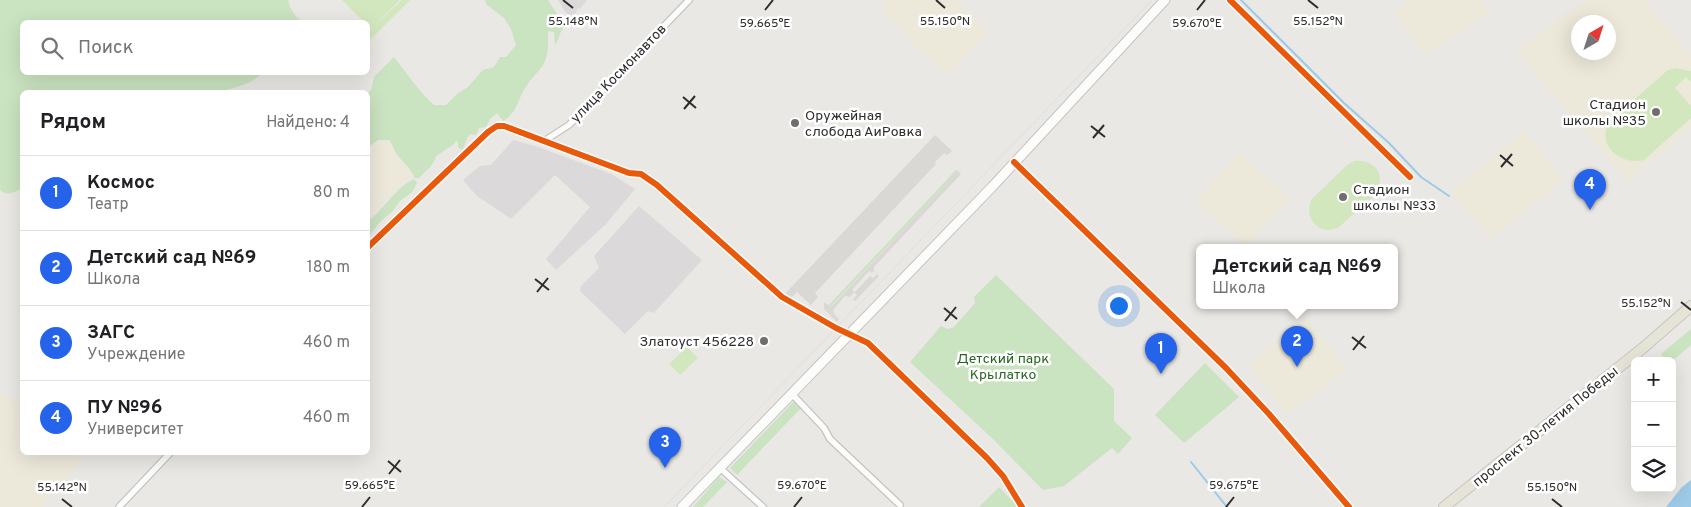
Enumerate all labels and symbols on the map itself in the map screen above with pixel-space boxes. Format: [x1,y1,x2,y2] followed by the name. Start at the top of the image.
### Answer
[548,14,598,30] text: 55.148°N
[920,14,970,30] text: 55.150°N
[1293,14,1343,30] text: 55.152°N
[1571,15,1616,60] north arrow
[739,16,791,32] text: 59.665°E
[1172,16,1222,32] text: 59.670°E
[568,21,671,127] street label: улица Космонавтов
[1563,97,1646,130] place label: Стадион школы №35
[1650,106,1662,118] marker: Стадион школы №35
[805,108,922,141] place label: Оружейная слобода АиРовка
[789,117,801,129] marker: Оружейная слобода АиРовка
[1574,169,1606,210] pin: 4
[1353,182,1436,215] place label: Стадион школы №33
[1337,191,1349,203] marker: Стадион школы №33
[1106,293,1132,319] your location
[1621,296,1671,312] text: 55.152°N
[1281,326,1313,367] pin: 2
[1145,333,1177,374] pin: 1
[639,334,754,351] place label: Златоуст 456228
[758,335,770,347] marker: Златоуст 456228
[957,351,1049,384] park label: Детский парк Крылатко
[1470,363,1622,491] street label: проспект 30-летия Победы
[649,427,681,468] pin: 3
[344,478,396,494] text: 59.665°E
[777,478,827,494] text: 59.670°E
[1209,478,1259,494] text: 59.675°E
[37,480,87,496] text: 55.142°N
[1527,480,1577,496] text: 55.150°N

